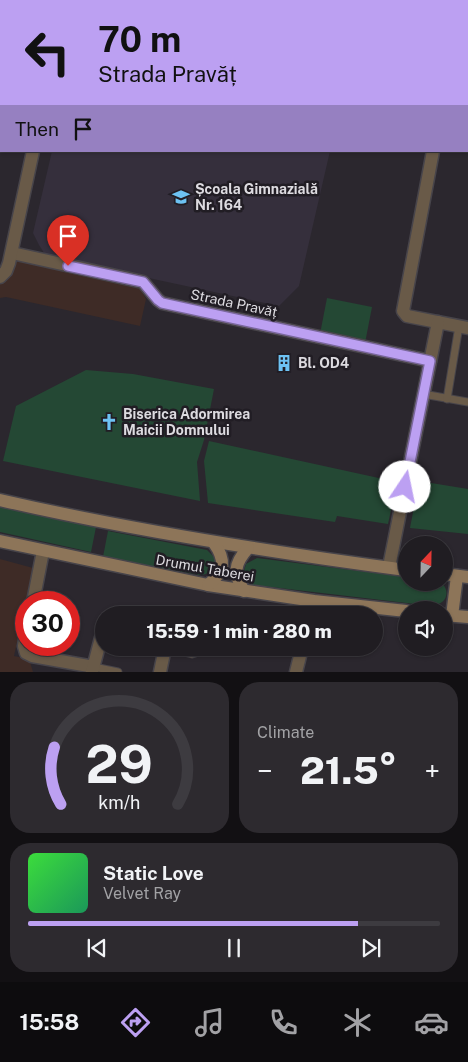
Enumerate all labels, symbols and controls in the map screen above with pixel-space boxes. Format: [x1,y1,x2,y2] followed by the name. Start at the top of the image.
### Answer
[98,19,181,60] text: 70 m
[15,20,80,85] icon: left
[98,61,237,87] text: Strada Pravăț
[69,115,97,143] icon: arrive
[15,118,59,140] text: Then
[195,181,318,213] place label: Școala Gimnazială Nr. 164
[171,187,191,207] school or university icon: Școala Gimnazială Nr. 164
[47,215,89,266] pin
[54,222,82,250] icon: arrive
[189,286,279,320] street label: Strada Pravăț
[274,353,294,373] building icon: Bl. OD4
[298,355,349,371] place label: Bl. OD4
[123,406,250,438] place label: Biserica Adormirea Maicii Domnului
[99,412,119,432] church icon: Biserica Adormirea Maicii Domnului
[378,460,430,512] position arrow
[398,536,452,591] north arrow
[398,536,453,656] map controls
[155,551,255,585] street label: Drumul Taberei
[15,591,80,656] speed limit sign: 30
[398,601,453,656] button: sound
[146,620,332,642] text: 15:59 · 1 min · 280 m
[257,723,314,742] text: Climate
[86,734,153,795] text: 29
[300,748,397,793] text: 21.5°
[257,754,273,787] text: −
[424,754,440,787] text: +
[98,792,141,813] text: km/h
[103,862,204,884] text: Static Love
[103,884,181,903] text: Velvet Ray
[83,934,111,962] icon: previous
[220,934,248,962] icon: pause
[357,934,385,962] icon: next
[118,1005,153,1040] icon: directions
[192,1005,227,1040] icon: music
[266,1005,301,1040] icon: phone
[340,1005,375,1040] icon: climate
[414,1005,449,1040] icon: car
[19,1009,79,1035] text: 15:58

